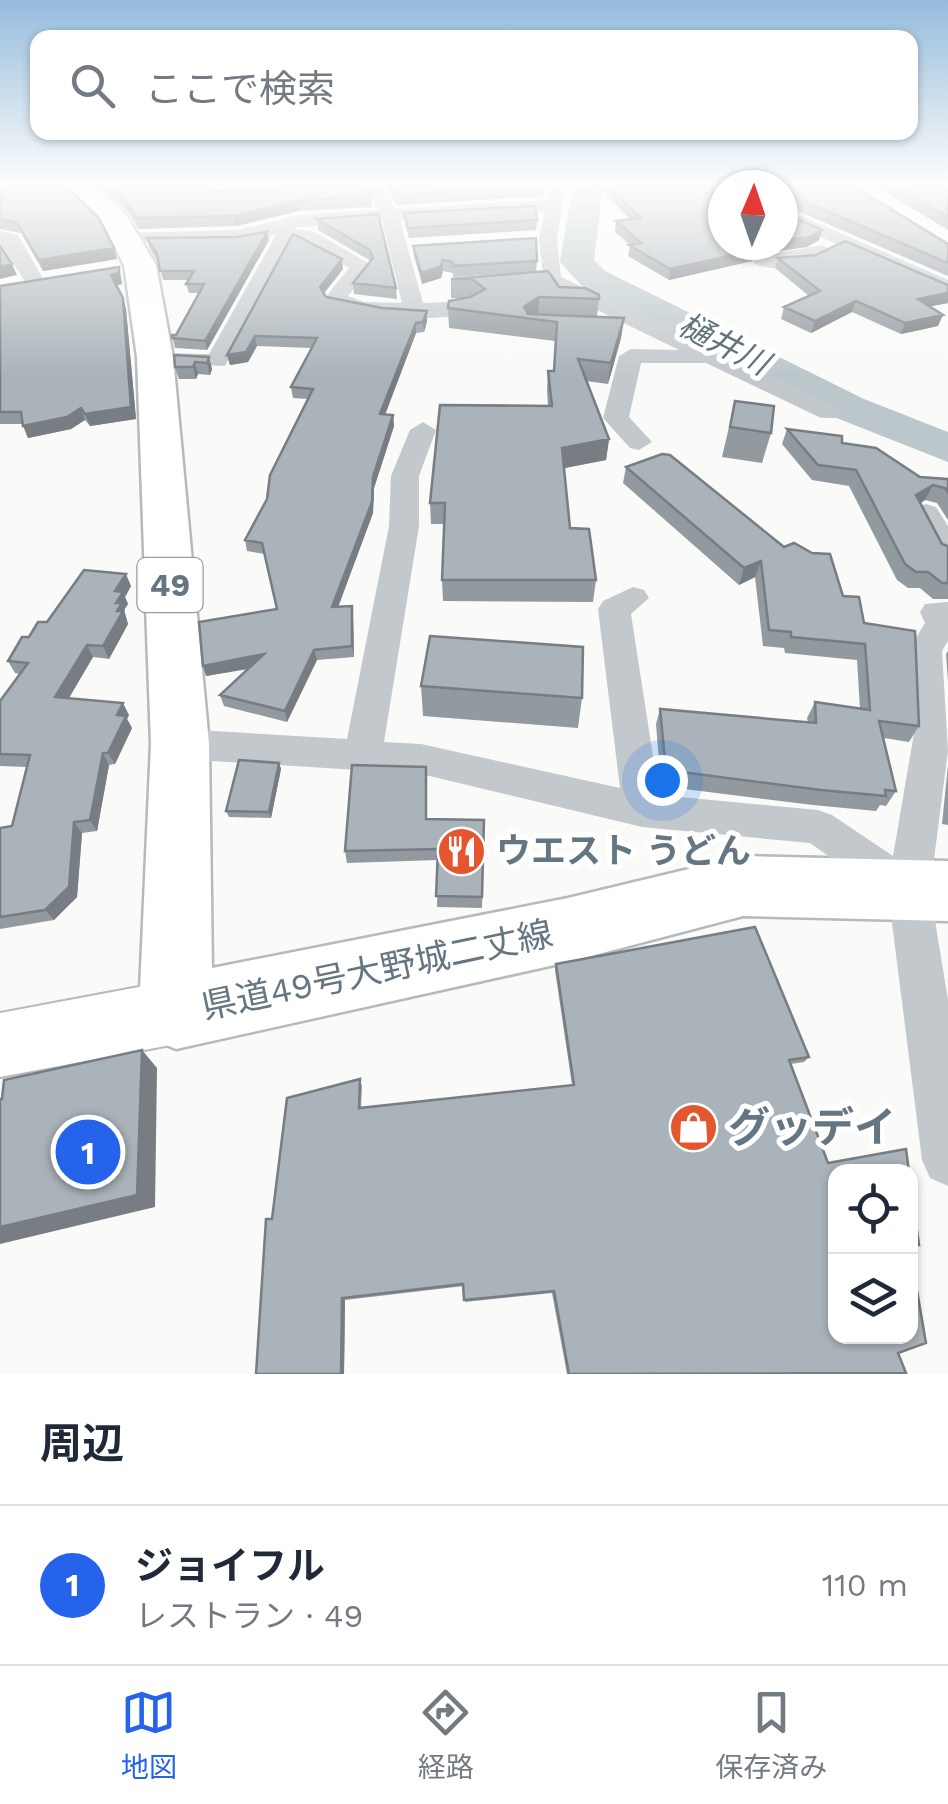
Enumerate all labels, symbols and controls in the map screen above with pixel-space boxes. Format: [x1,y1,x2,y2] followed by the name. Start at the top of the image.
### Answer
[30,30,918,140] search box
[65,58,120,113] icon: search
[145,67,335,111] text: ここで検索
[708,170,798,260] north arrow
[673,305,778,384] water label: 樋井川
[138,558,202,612] road number: 49
[637,755,688,806] your location
[435,825,487,877] restaurant icon: ウエスト うどん
[496,830,751,872] place label: ウエスト うどん
[198,912,556,1028] street label: 県道49号大野城二丈線
[667,1101,719,1153] shop icon: グッデイ
[728,1103,896,1152] place label: グッデイ
[56,1114,120,1190] pin: 1
[828,1164,918,1344] map controls
[828,1164,918,1254] button: locate
[828,1254,918,1344] button: layers
[40,1419,124,1468] text: 周辺
[135,1544,325,1588] text: ジョイフル
[66,1566,79,1604] text: 1
[822,1566,908,1604] text: 110 m
[135,1597,363,1635] text: レストラン · 49
[121,1685,177,1785] tab: 地図
[418,1685,474,1785] tab: 経路
[715,1685,827,1785] tab: 保存済み

